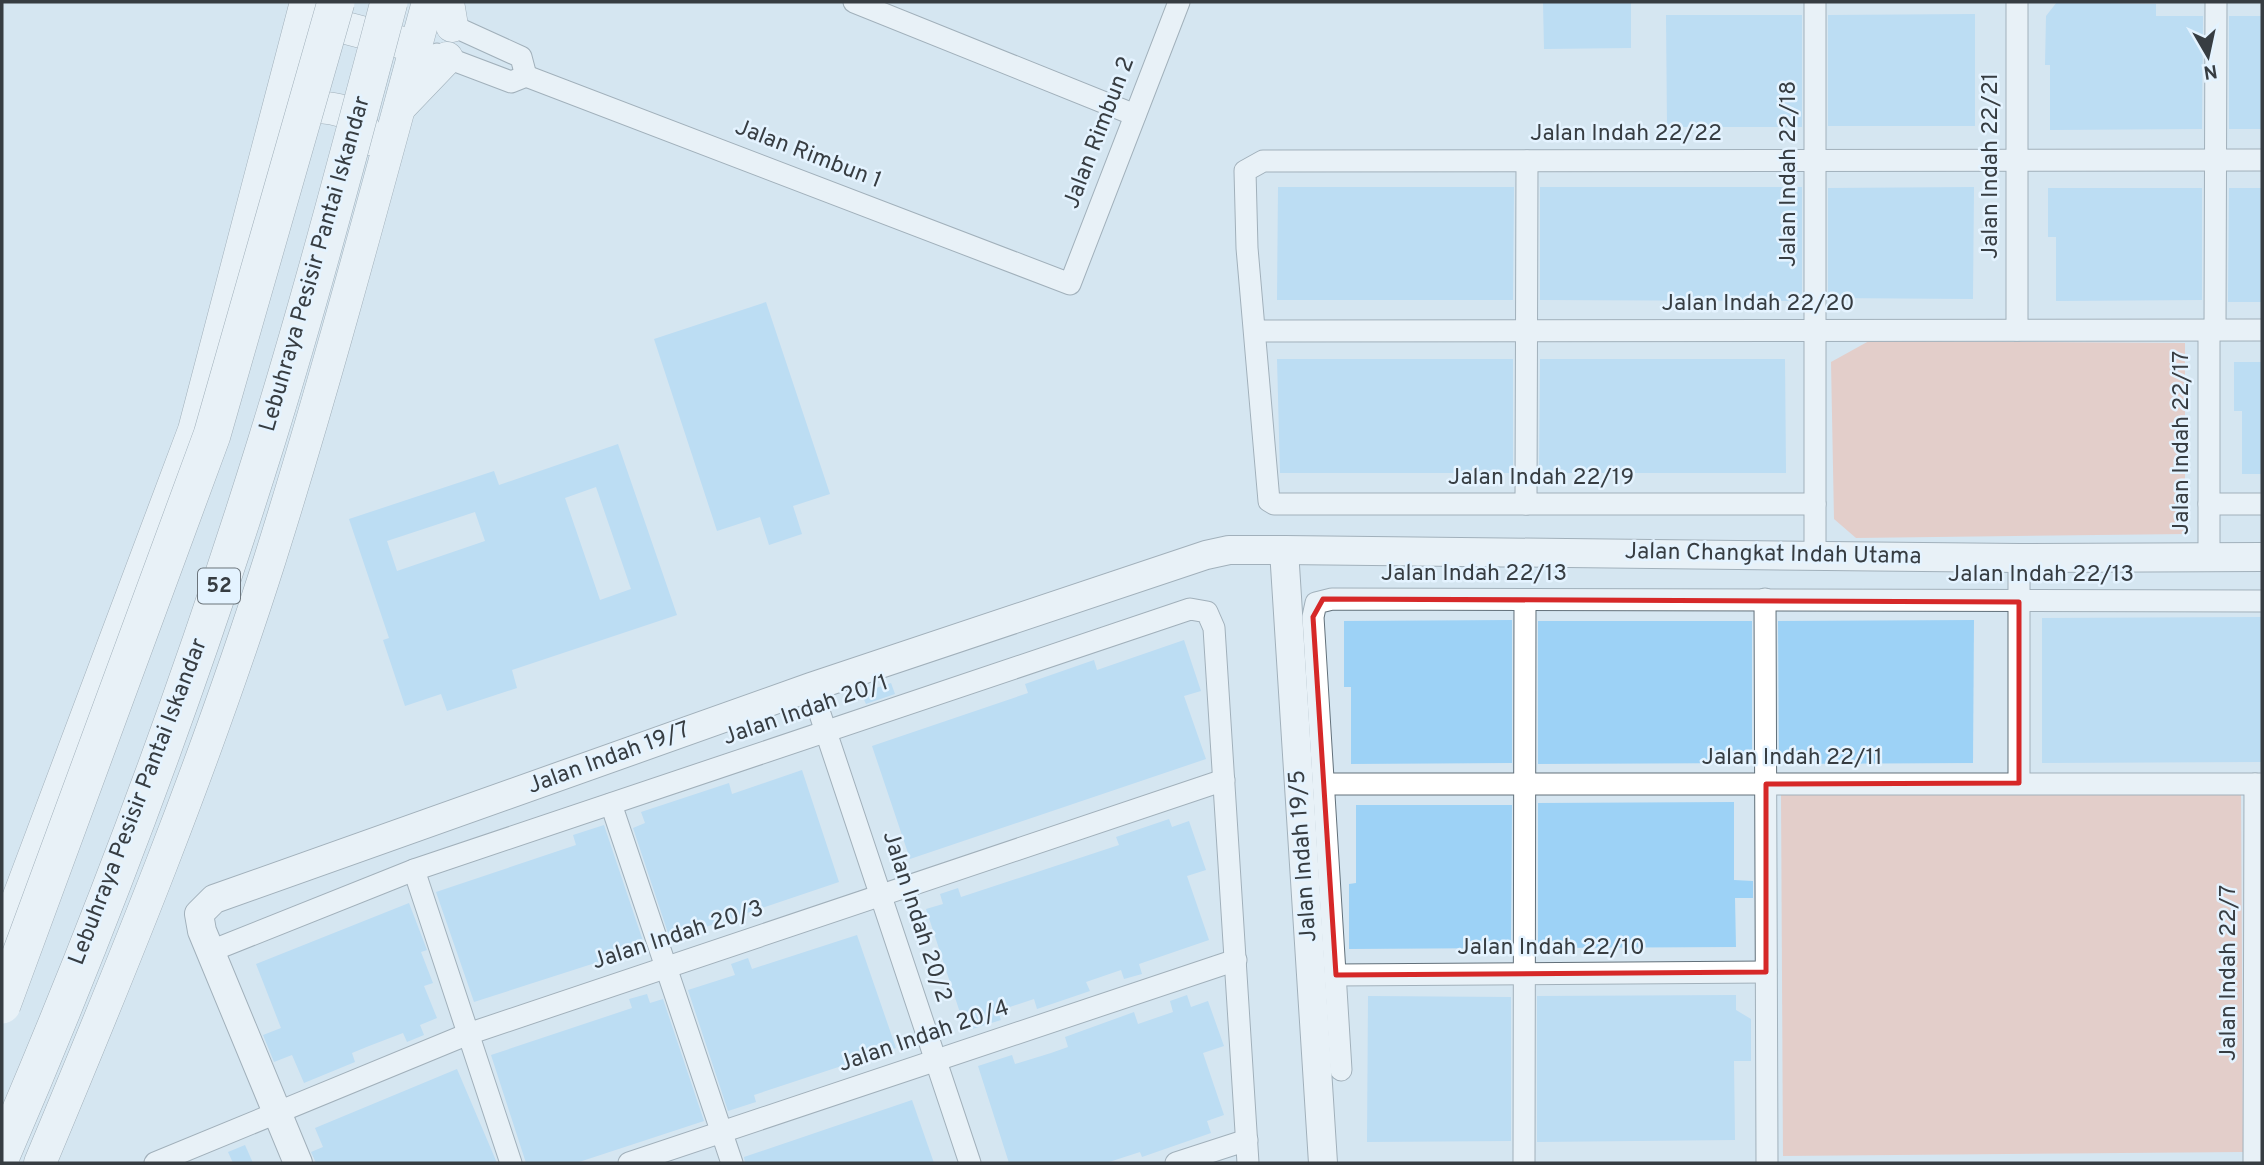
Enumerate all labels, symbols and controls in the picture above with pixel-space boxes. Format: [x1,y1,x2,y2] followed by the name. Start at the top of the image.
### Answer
[2173,21,2243,91] north arrow
[1058,53,1142,213] street label: Jalan Rimbun 2
[2202,58,2219,84] text: N
[1977,73,2006,259] street label: Jalan Indah 22/21
[1775,81,1804,267] street label: Jalan Indah 22/18
[254,93,378,435] street label: Lebuhraya Pesisir Pantai Iskandar
[730,114,886,196] street label: Jalan Rimbun 1
[1530,120,1722,149] street label: Jalan Indah 22/22
[1662,290,1854,319] street label: Jalan Indah 22/20
[2168,351,2197,535] street label: Jalan Indah 22/17
[1448,464,1634,493] street label: Jalan Indah 22/19
[1624,538,1922,572] street label: Jalan Changkat Indah Utama
[1381,560,1567,589] street label: Jalan Indah 22/13
[1948,561,2134,590] street label: Jalan Indah 22/13
[198,568,240,604] road number: 52
[63,634,215,969] street label: Lebuhraya Pesisir Pantai Iskandar
[719,669,893,753] street label: Jalan Indah 20/1
[524,716,694,802] street label: Jalan Indah 19/7
[1701,744,1883,773] street label: Jalan Indah 22/11
[1284,769,1324,943] street label: Jalan Indah 19/5
[875,828,957,1006] street label: Jalan Indah 20/2
[2215,885,2244,1061] street label: Jalan Indah 22/7
[589,895,767,977] street label: Jalan Indah 20/3
[1457,934,1645,963] street label: Jalan Indah 22/10
[835,994,1013,1080] street label: Jalan Indah 20/4

